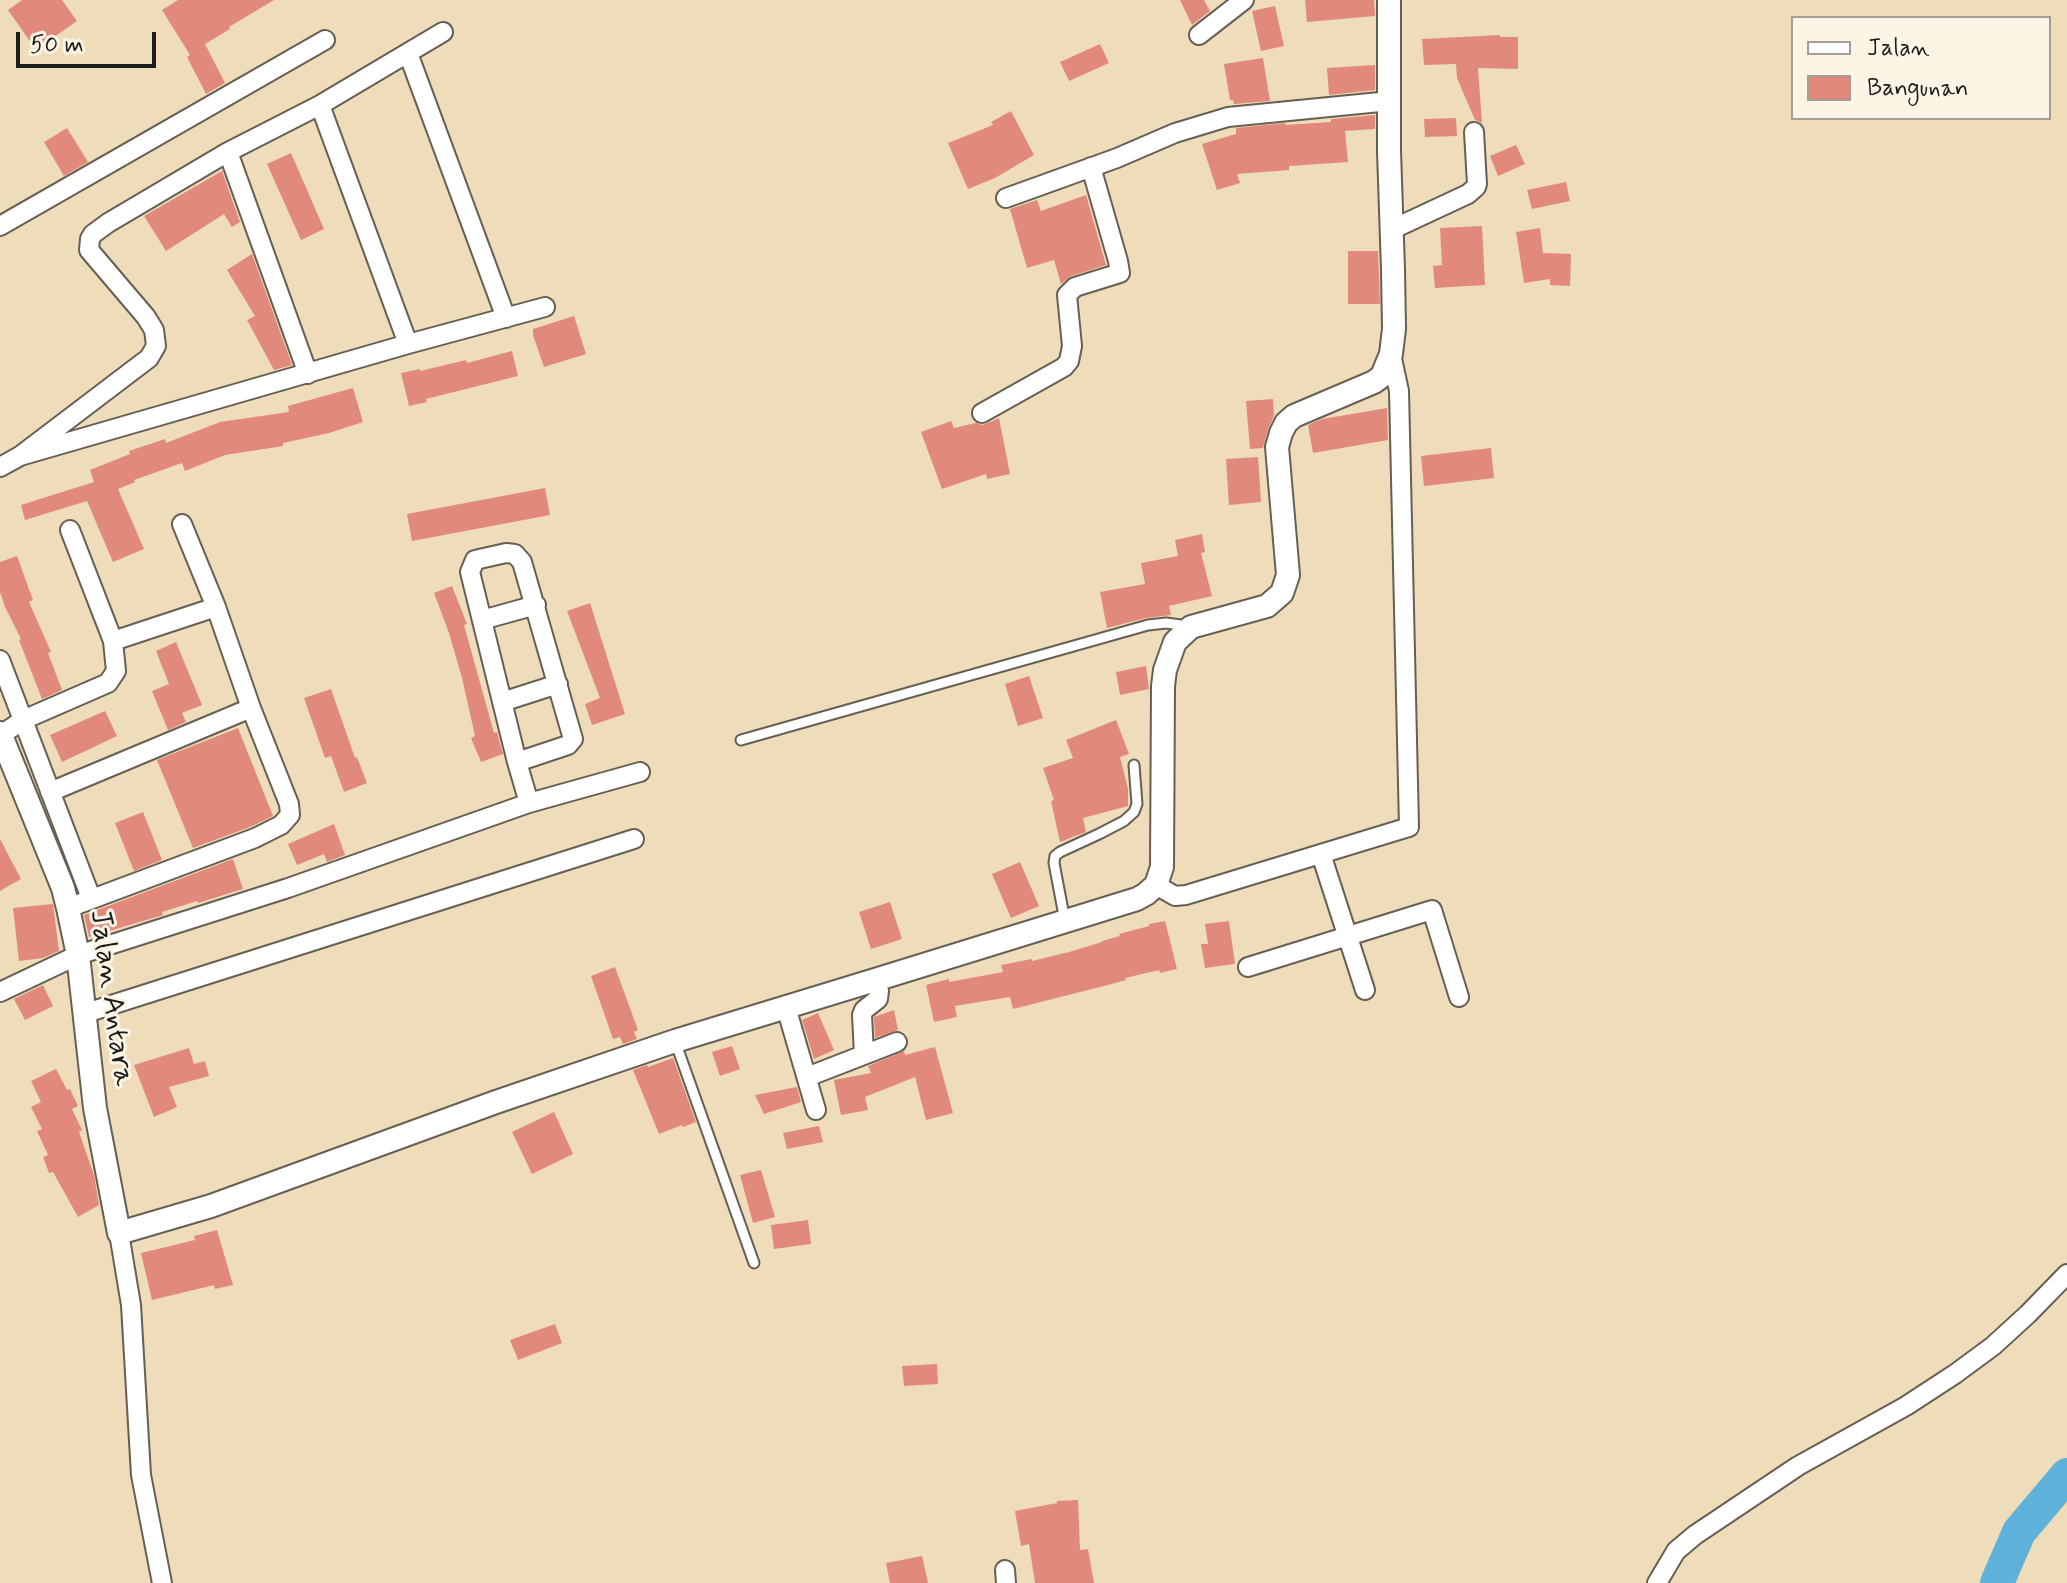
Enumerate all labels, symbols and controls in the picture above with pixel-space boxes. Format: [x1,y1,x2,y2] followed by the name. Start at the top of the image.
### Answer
[20,16,160,66] scale bar
[1791,16,2051,120] legend
[30,30,84,61] text: 50 m
[1867,33,1930,64] text: Jalan
[1867,73,1968,104] text: Bangunan
[80,908,140,1088] street label: Jalan Antara

